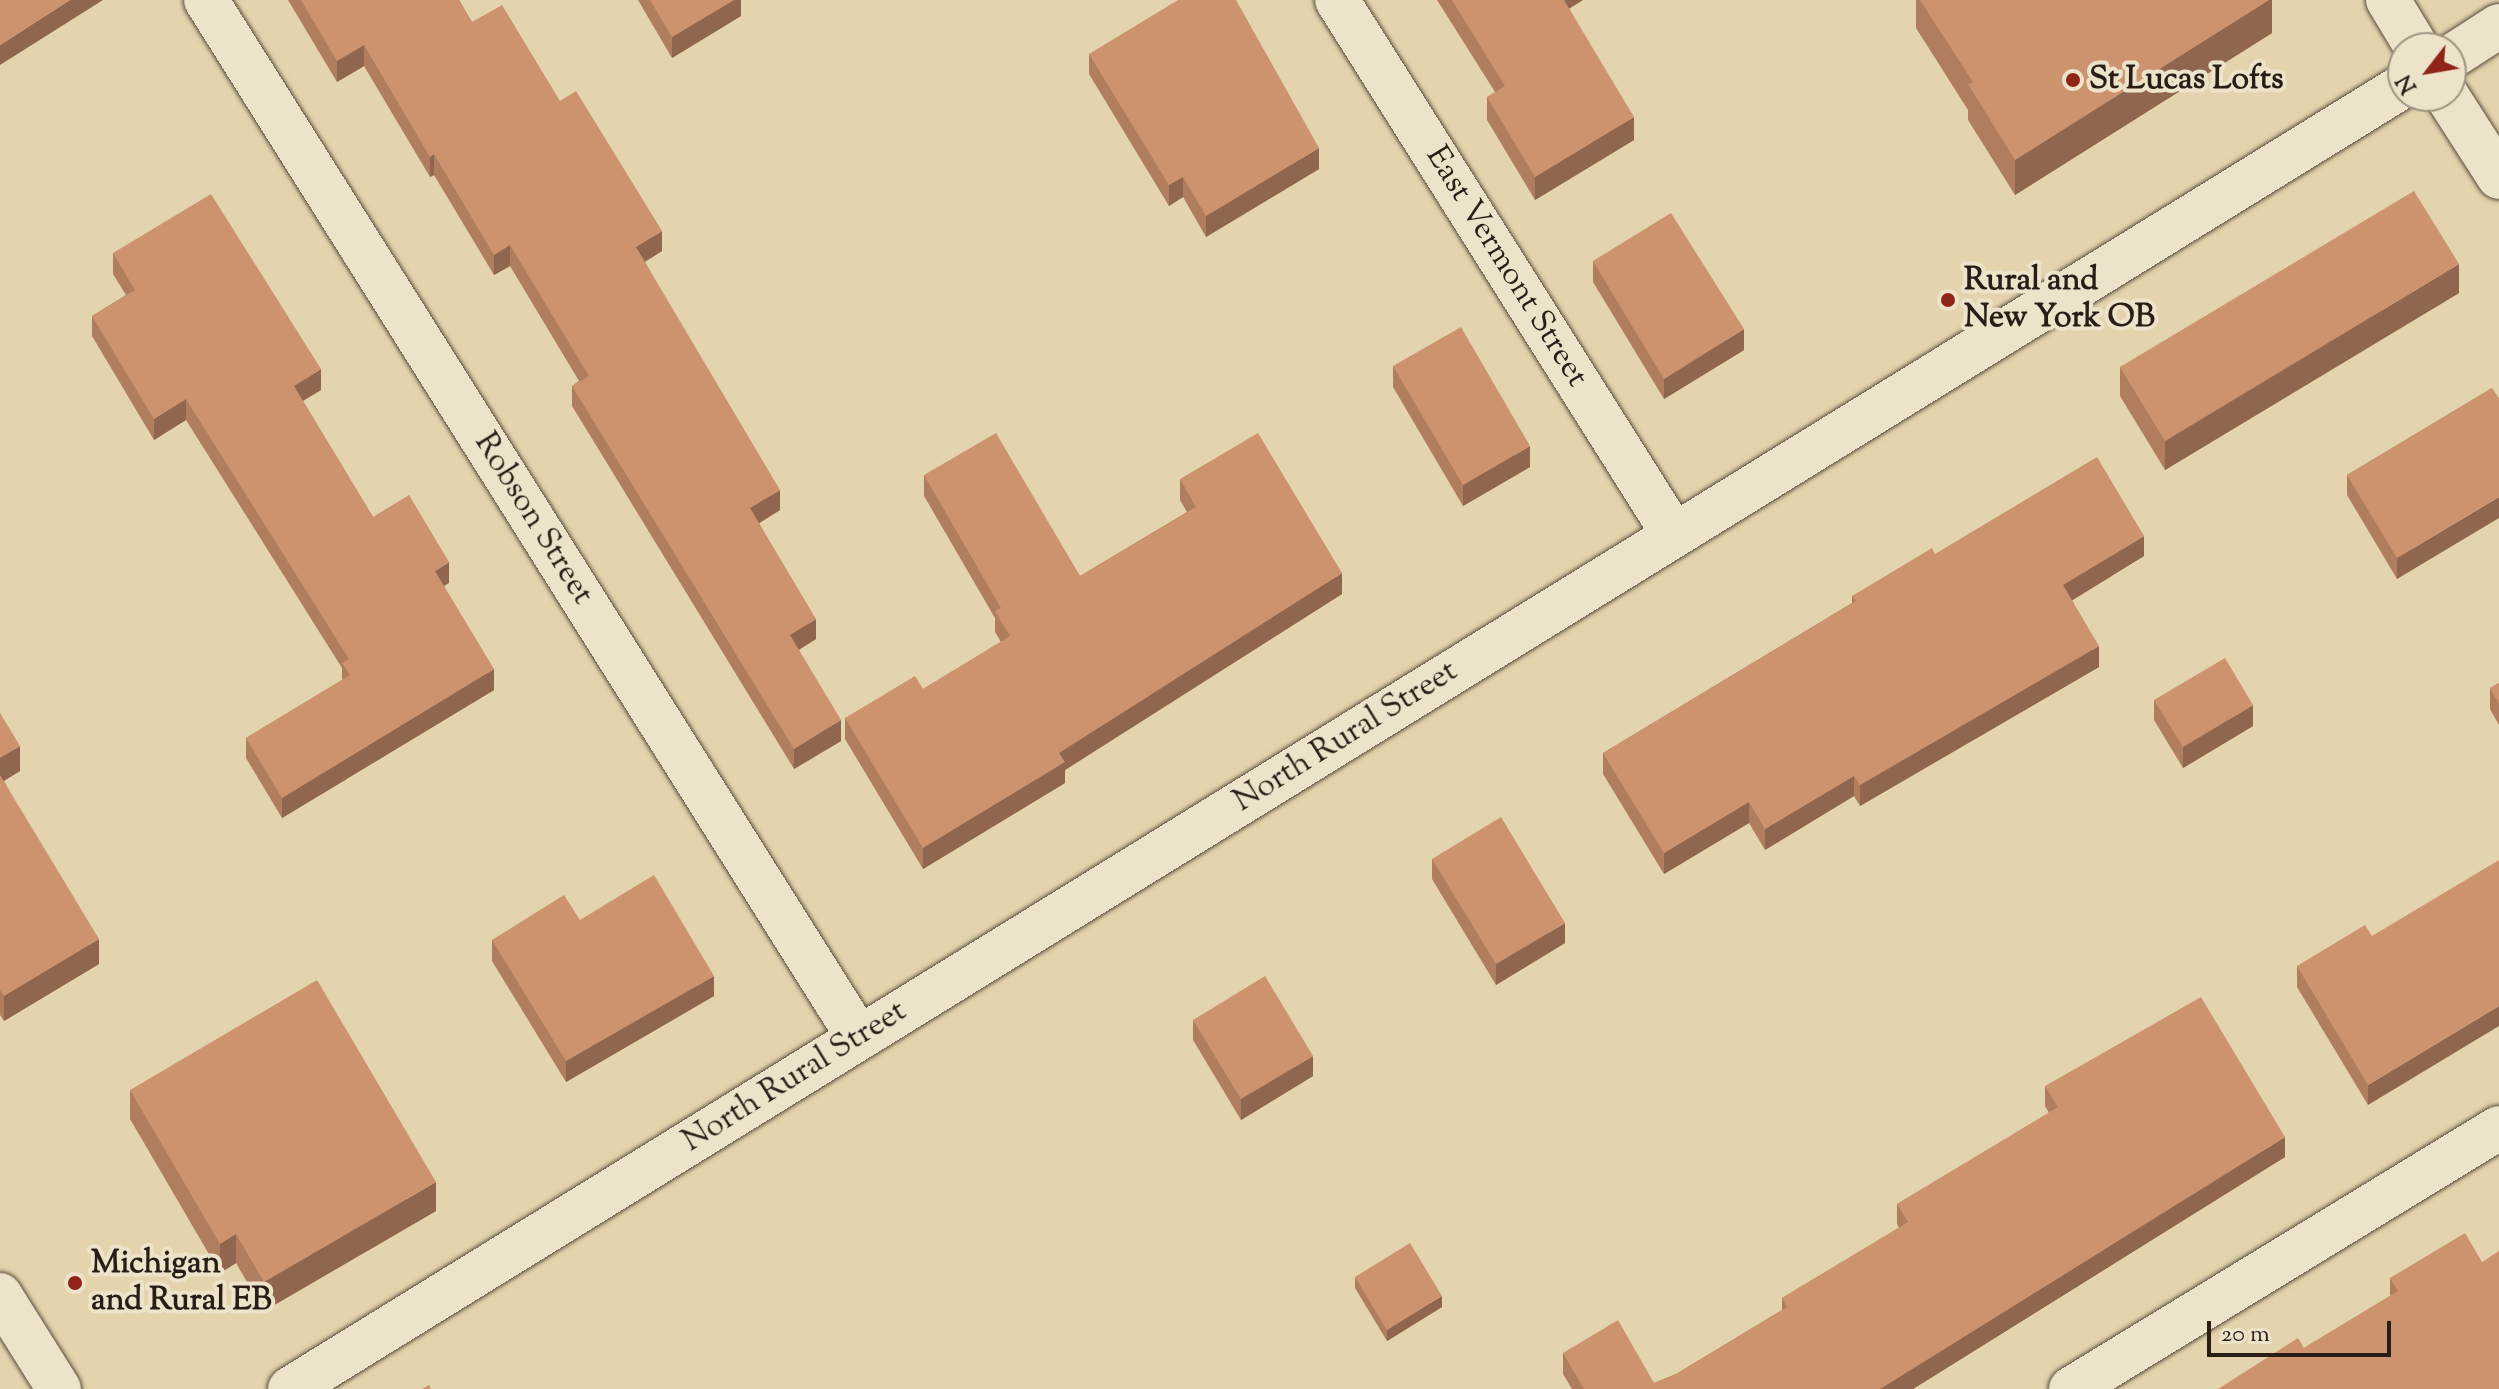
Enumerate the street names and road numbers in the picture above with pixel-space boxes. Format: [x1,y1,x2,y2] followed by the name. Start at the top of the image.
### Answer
[1416,140,1596,394] street label: East Vermont Street
[465,426,601,612] street label: Robson Street
[1227,653,1465,821] street label: North Rural Street
[676,993,914,1161] street label: North Rural Street

